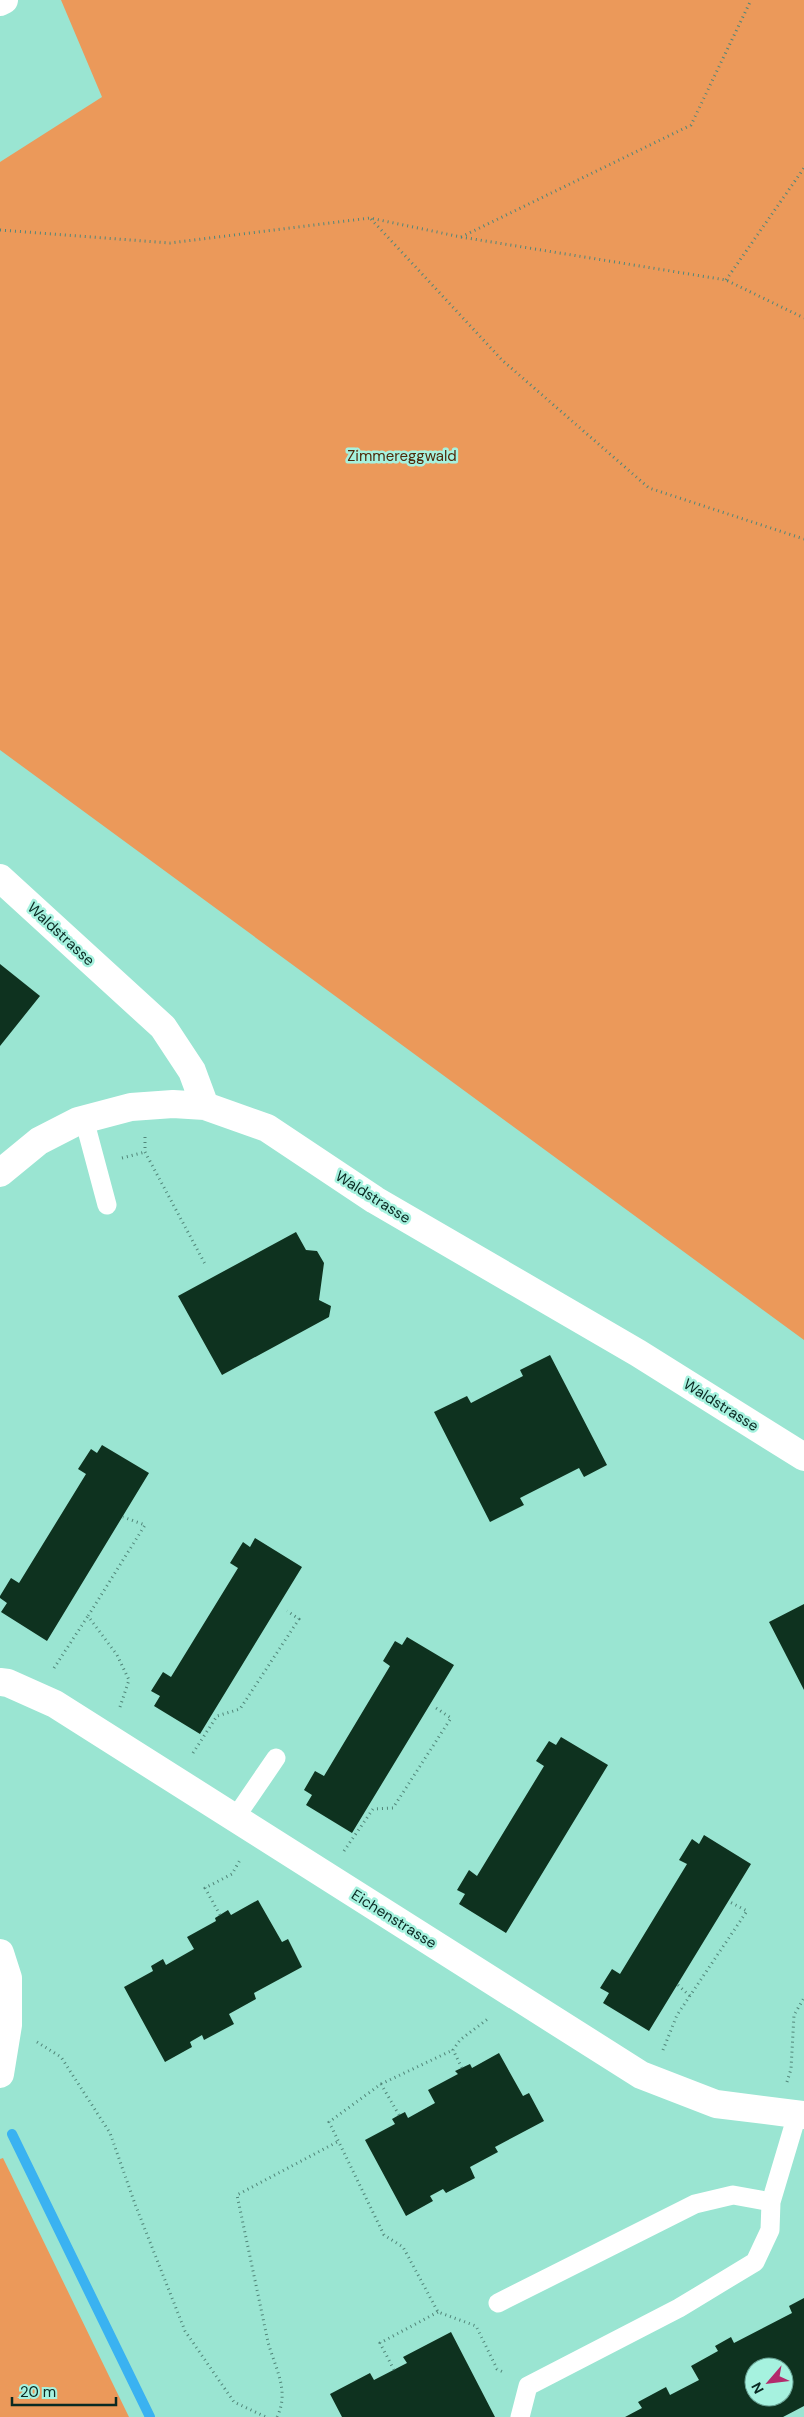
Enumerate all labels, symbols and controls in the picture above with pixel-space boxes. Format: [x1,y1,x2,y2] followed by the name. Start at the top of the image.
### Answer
[347,446,457,466] park label: Zimmereggwald
[23,898,99,970] street label: Waldstrasse
[332,1166,414,1228] street label: Waldstrasse
[680,1374,762,1436] street label: Waldstrasse
[348,1885,440,1953] street label: Eichenstrasse
[744,2357,794,2407] north arrow
[12,2374,116,2406] scale bar
[747,2379,768,2397] text: N
[20,2382,56,2402] text: 20 m

